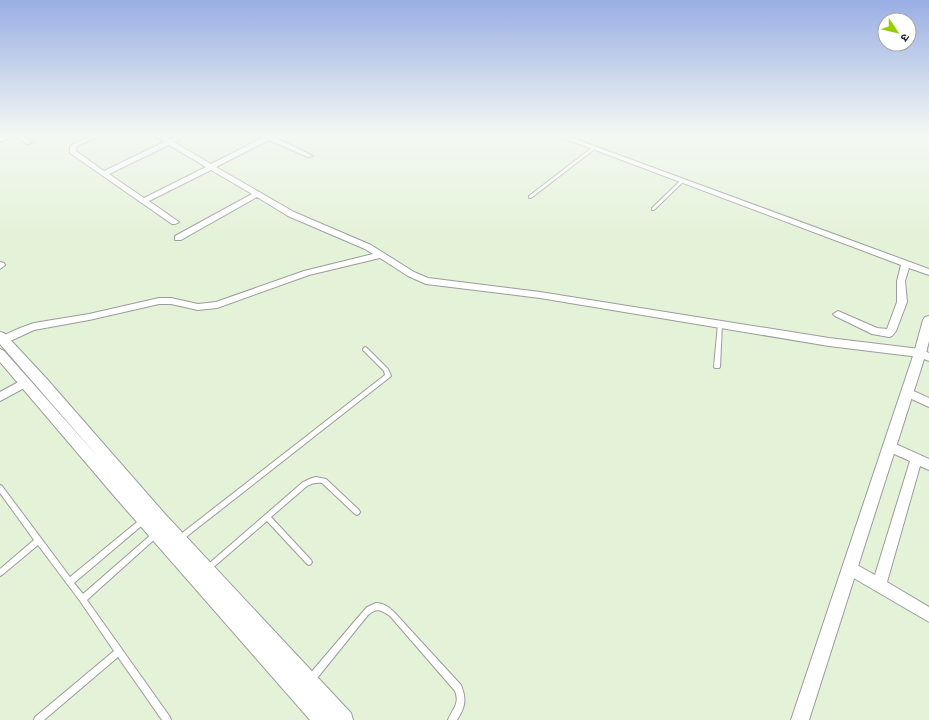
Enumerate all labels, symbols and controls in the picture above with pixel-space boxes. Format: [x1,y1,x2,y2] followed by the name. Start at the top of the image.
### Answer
[877,12,917,52] north arrow
[896,31,914,45] text: उ

